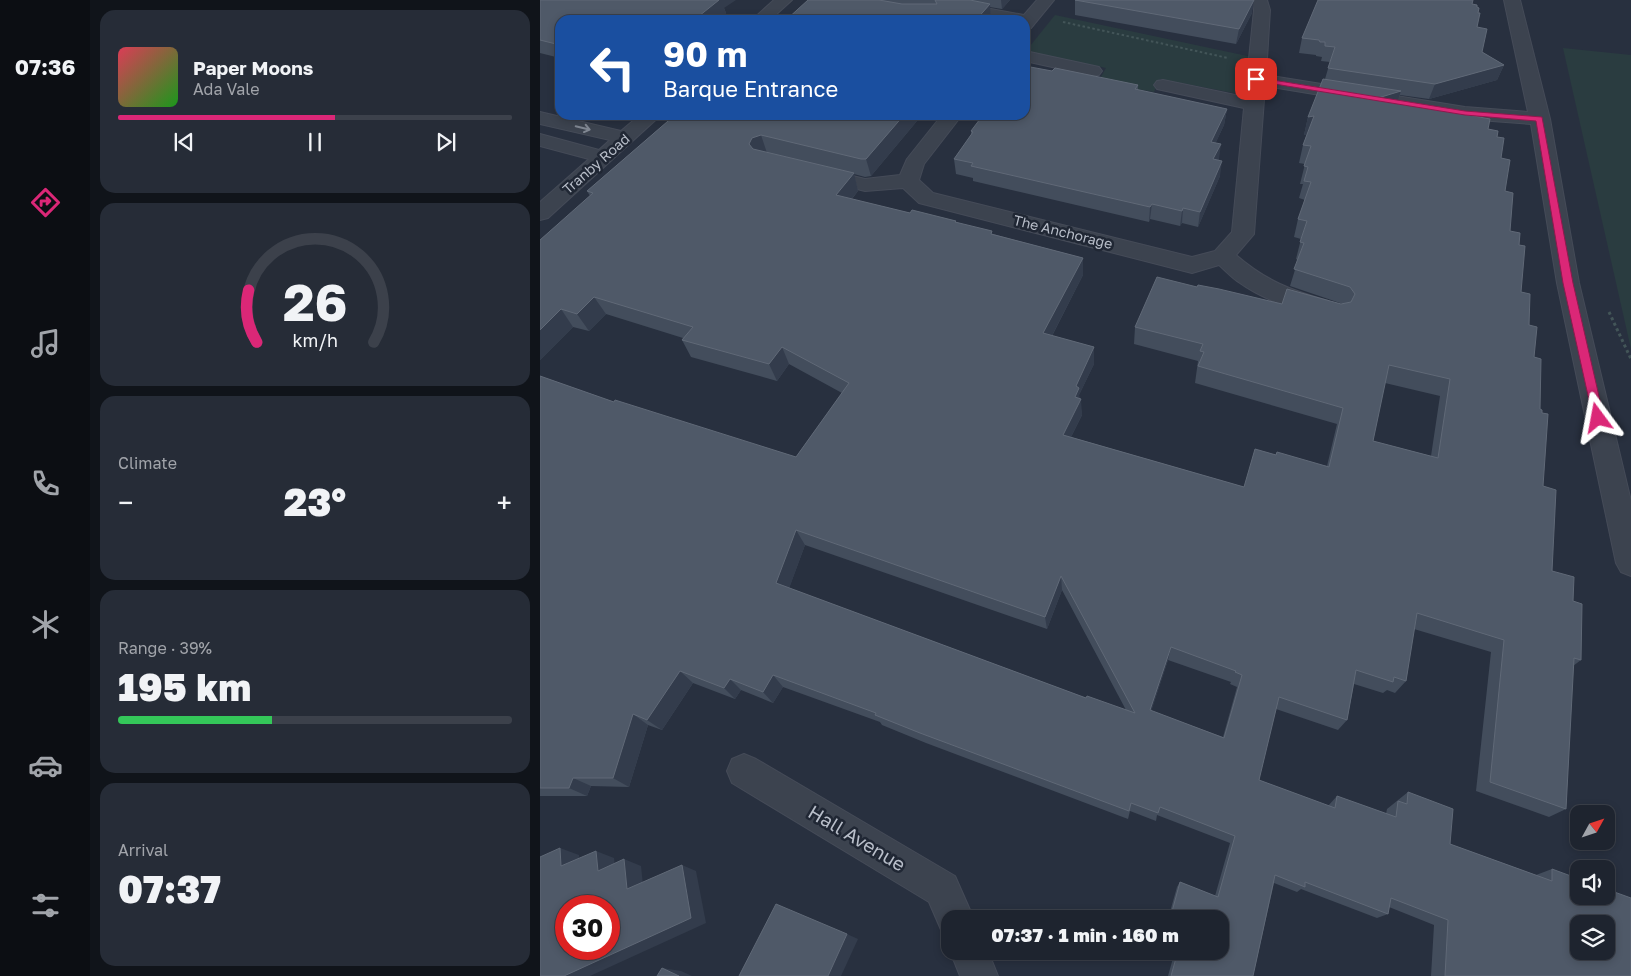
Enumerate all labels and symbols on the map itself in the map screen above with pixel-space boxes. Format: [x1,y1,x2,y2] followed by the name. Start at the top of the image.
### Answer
[1235,58,1277,100] pin
[574,124,590,133] one-way arrow
[559,130,633,197] street label: Tranby Road
[1012,211,1114,252] street label: The Anchorage
[1571,391,1623,443] position arrow
[805,800,910,876] street label: Hall Avenue
[1570,805,1615,850] north arrow
[555,895,620,960] speed limit sign: 30

